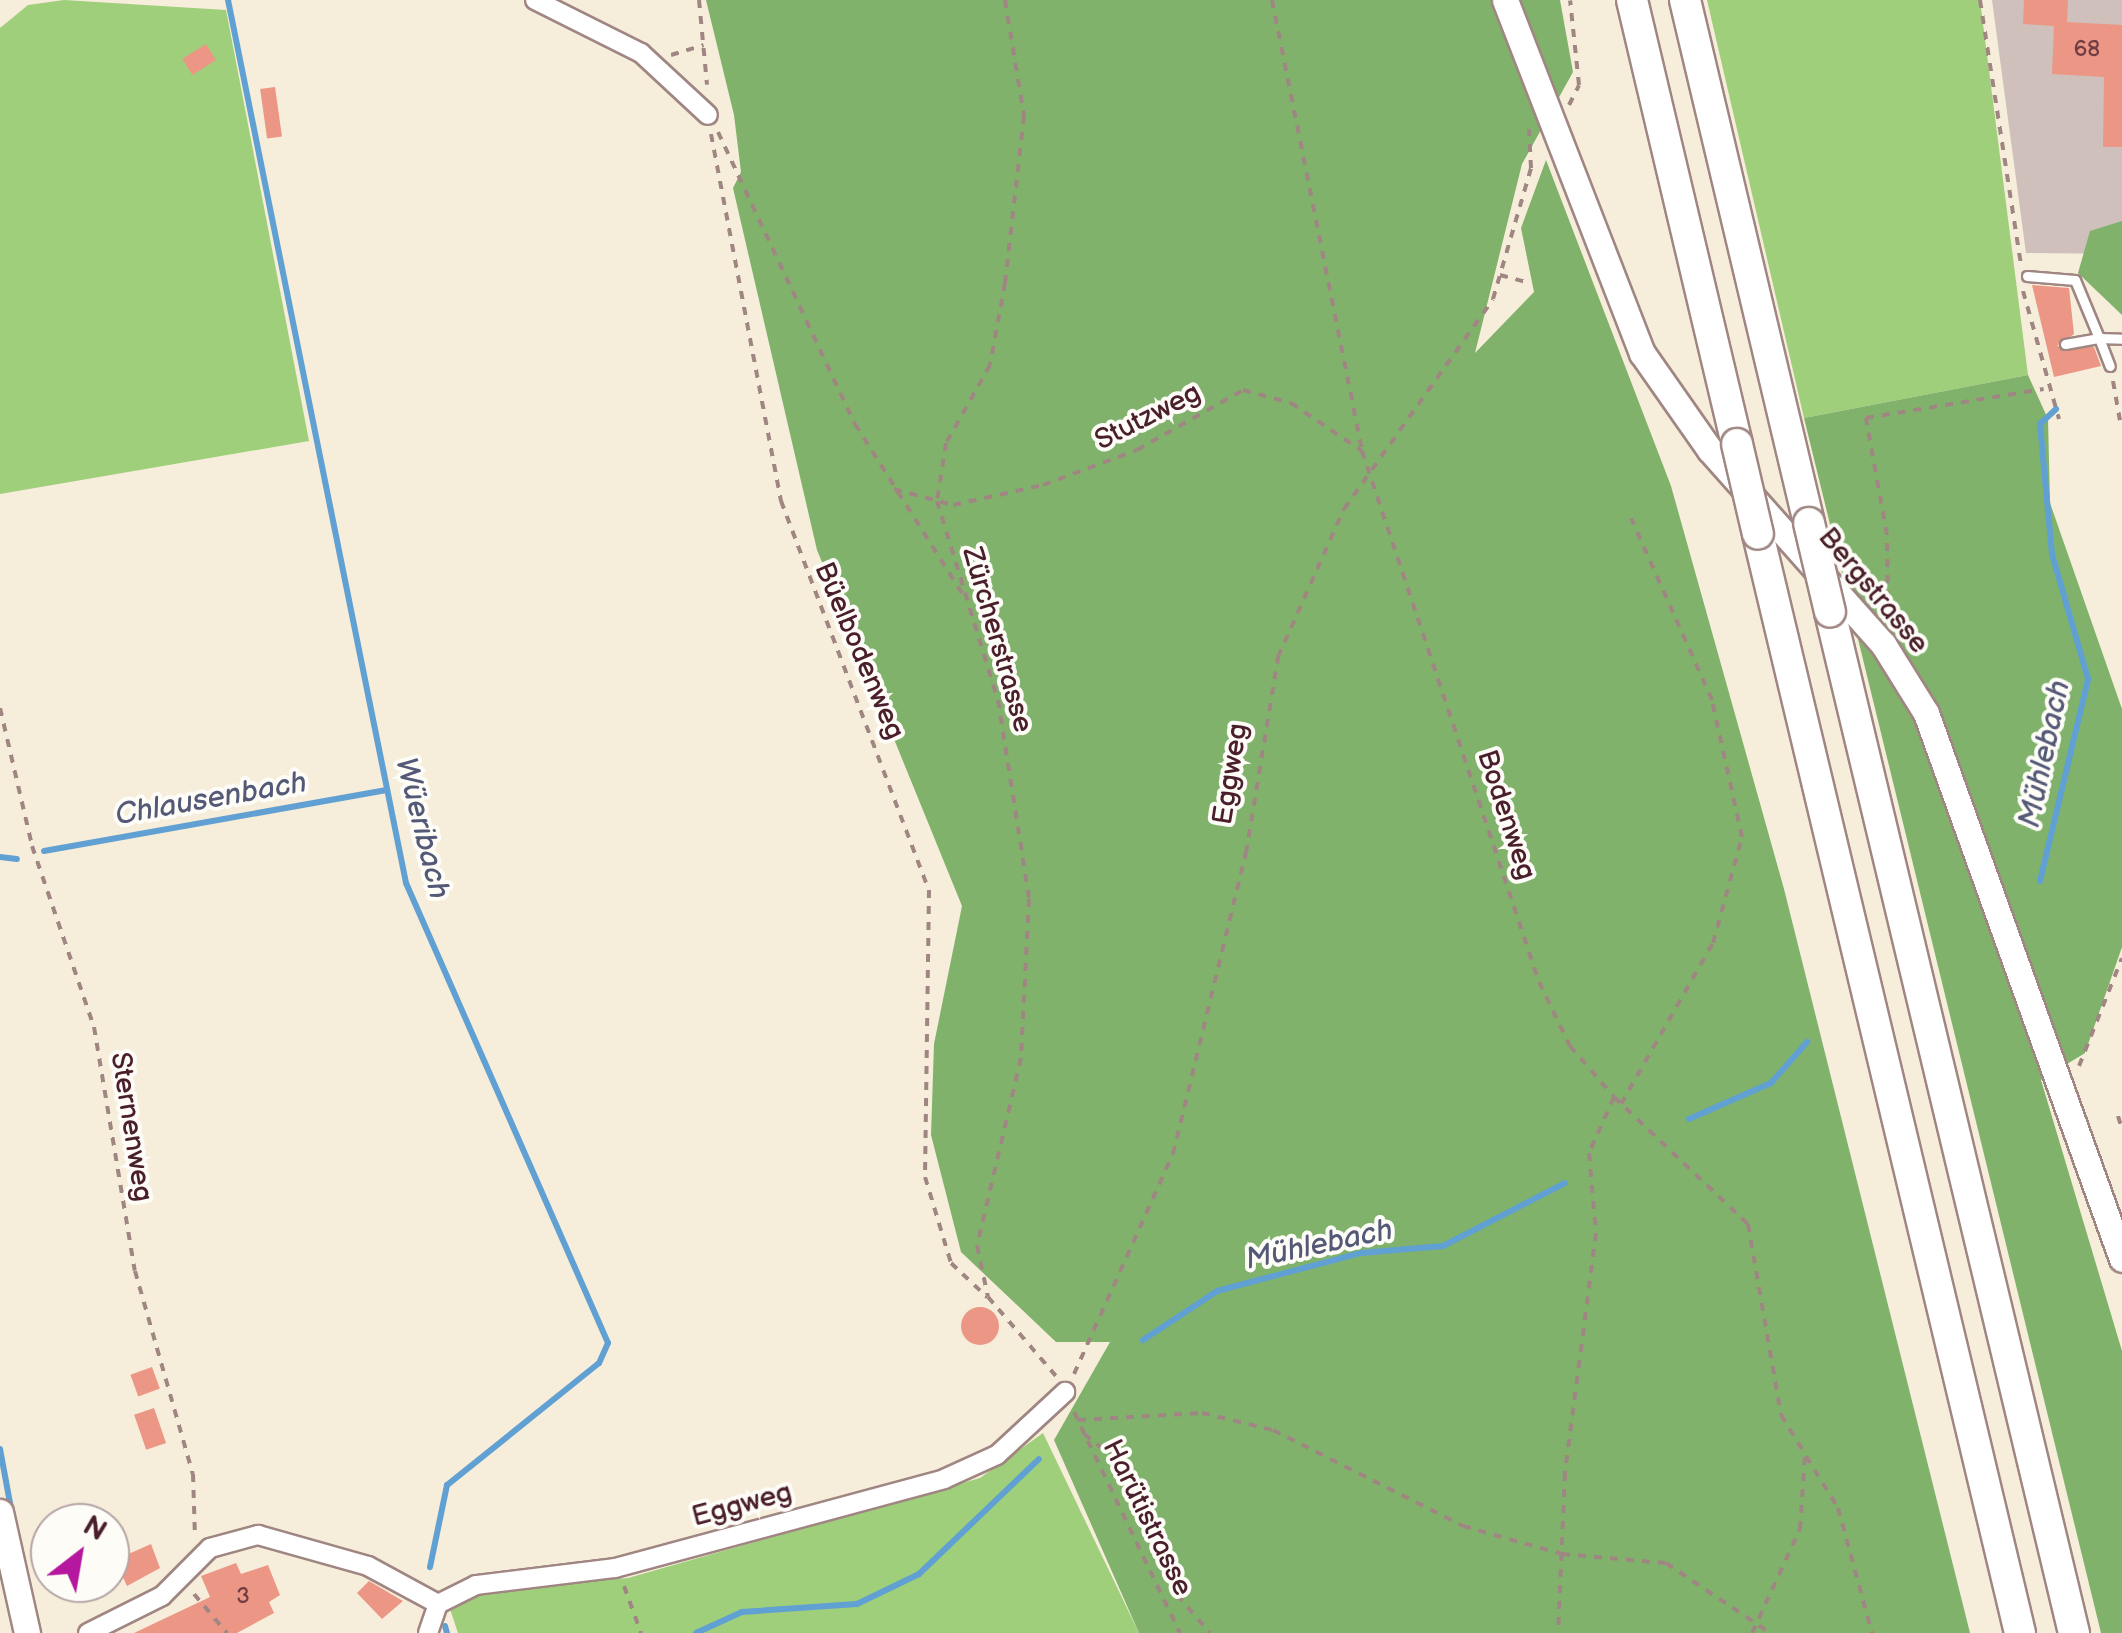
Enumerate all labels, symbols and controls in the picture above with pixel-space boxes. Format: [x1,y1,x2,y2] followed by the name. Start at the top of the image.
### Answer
[2074,37,2100,63] house number: 68
[1089,376,1207,458] street label: Stutzweg
[1811,521,1935,661] street label: Bergstrasse
[955,544,1039,736] street label: Zürcherstrasse
[807,557,911,745] street label: Büelbodenweg
[2012,677,2078,831] water label: Mühlebach
[1206,721,1256,827] street label: Eggweg
[1469,746,1543,884] street label: Bodenweg
[387,753,457,903] water label: Wüeribach
[112,764,310,834] water label: Chlausenbach
[103,1050,159,1204] street label: Sternenweg
[1242,1212,1396,1278] water label: Mühlebach
[1095,1434,1199,1602] street label: Harütistrasse
[688,1476,796,1534] street label: Eggweg
[30,1503,130,1603] north arrow
[77,1509,112,1548] text: N
[236,1584,250,1610] house number: 3

